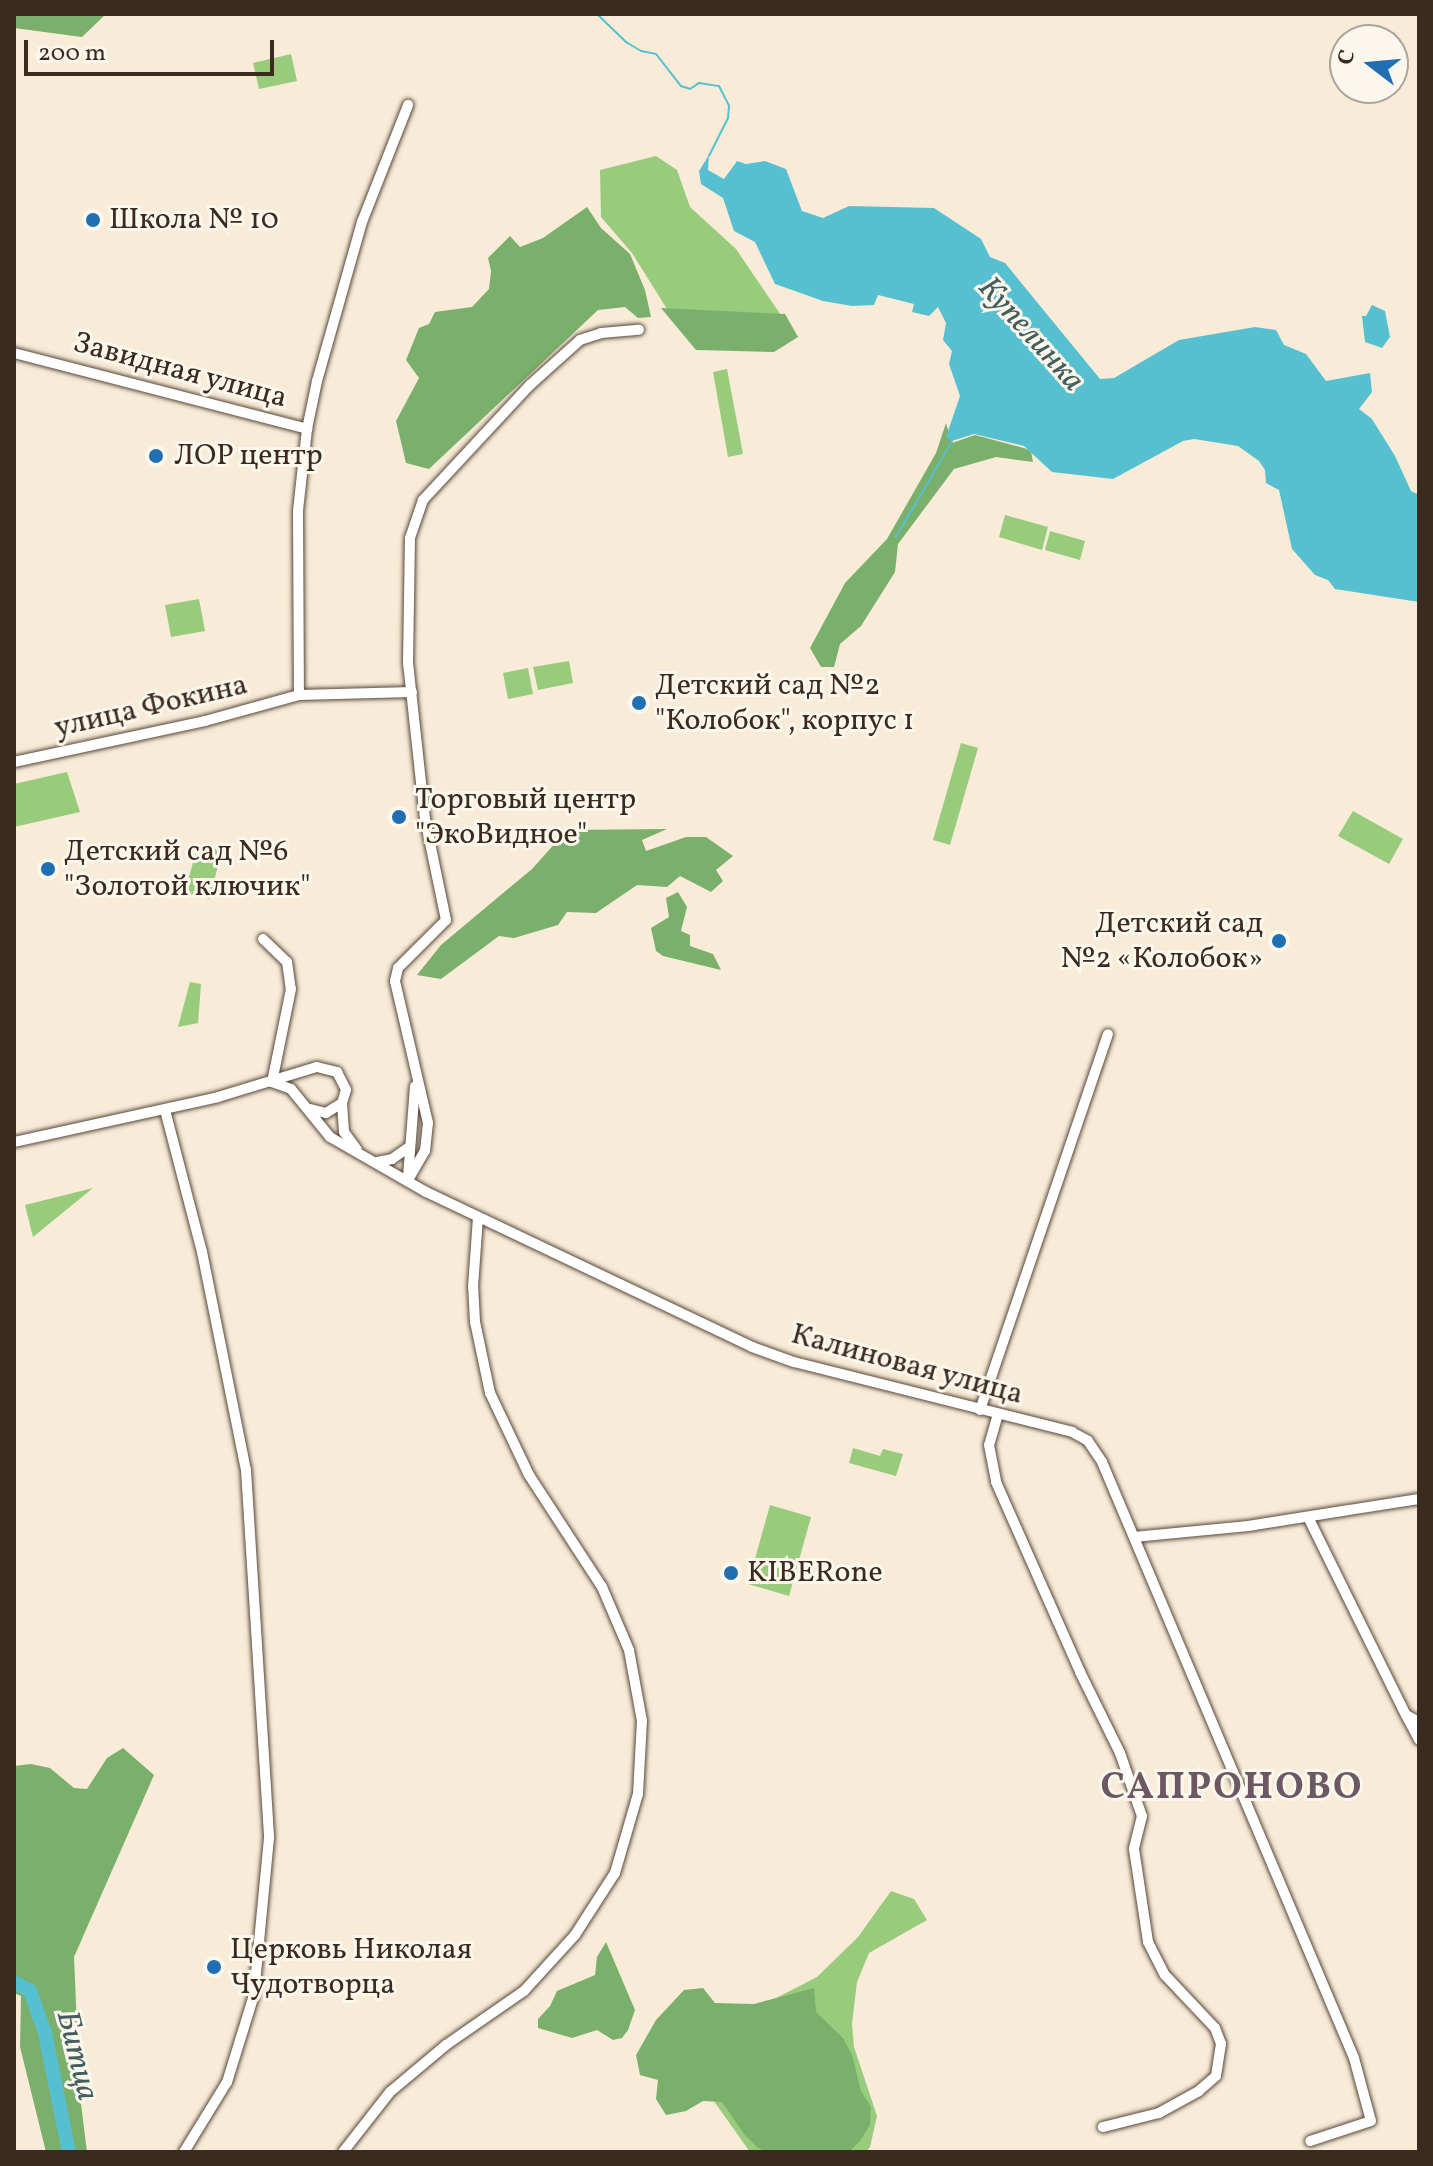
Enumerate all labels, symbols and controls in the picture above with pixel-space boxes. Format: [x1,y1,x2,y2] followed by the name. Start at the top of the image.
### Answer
[28,24,278,74] scale bar
[1329,24,1409,104] north arrow
[38,37,106,71] text: 200 m
[1331,47,1364,69] text: С
[109,202,279,238] place label: Школа № 10
[84,211,102,229] marker: Школа № 10
[969,270,1091,400] water label: Купелинка
[69,325,291,417] street label: Завидная улица
[174,438,323,474] place label: ЛОР центр
[145,445,167,467] marker: ЛОР центр
[51,667,251,747] street label: улица Фокина
[655,668,914,738] place label: Детский сад №2 "Колобок", корпус 1
[630,694,648,712] marker: Детский сад №2 "Колобок", корпус 1
[415,782,636,852] place label: Торговый центр "ЭкоВидное"
[390,808,408,826] marker: Торговый центр "ЭкоВидное"
[64,834,311,904] place label: Детский сад №6 "Золотой ключик"
[39,860,57,878] marker: Детский сад №6 "Золотой ключик"
[1060,906,1263,976] place label: Детский сад №2 «Колобок»
[1270,932,1288,950] marker: Детский сад №2 «Колобок»
[787,1317,1027,1413] street label: Калиновая улица
[747,1555,883,1591] place label: KIBERone
[722,1564,740,1582] marker: KIBERone
[1101,1766,1363,1812] district label: САПРОНОВО
[230,1932,472,2002] place label: Церковь Николая Чудотворца
[205,1958,223,1976] marker: Церковь Николая Чудотворца
[46,2007,106,2105] water label: Битца

